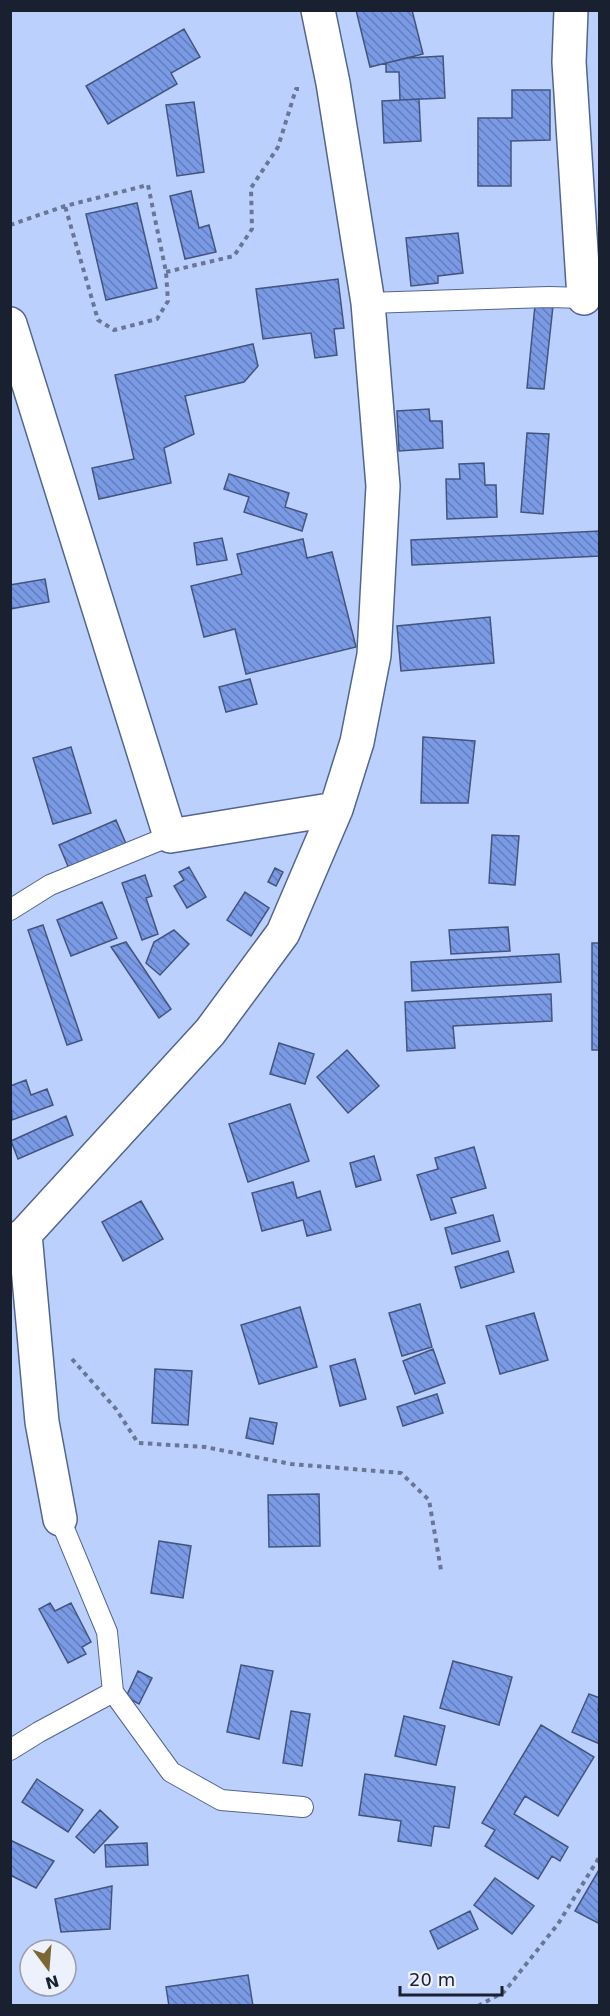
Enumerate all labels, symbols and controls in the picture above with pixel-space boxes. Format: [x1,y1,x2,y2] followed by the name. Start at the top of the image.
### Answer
[18,1938,78,1998] north arrow
[400,1959,502,1997] scale bar
[409,1969,455,1990] text: 20 m
[43,1971,61,1993] text: N

